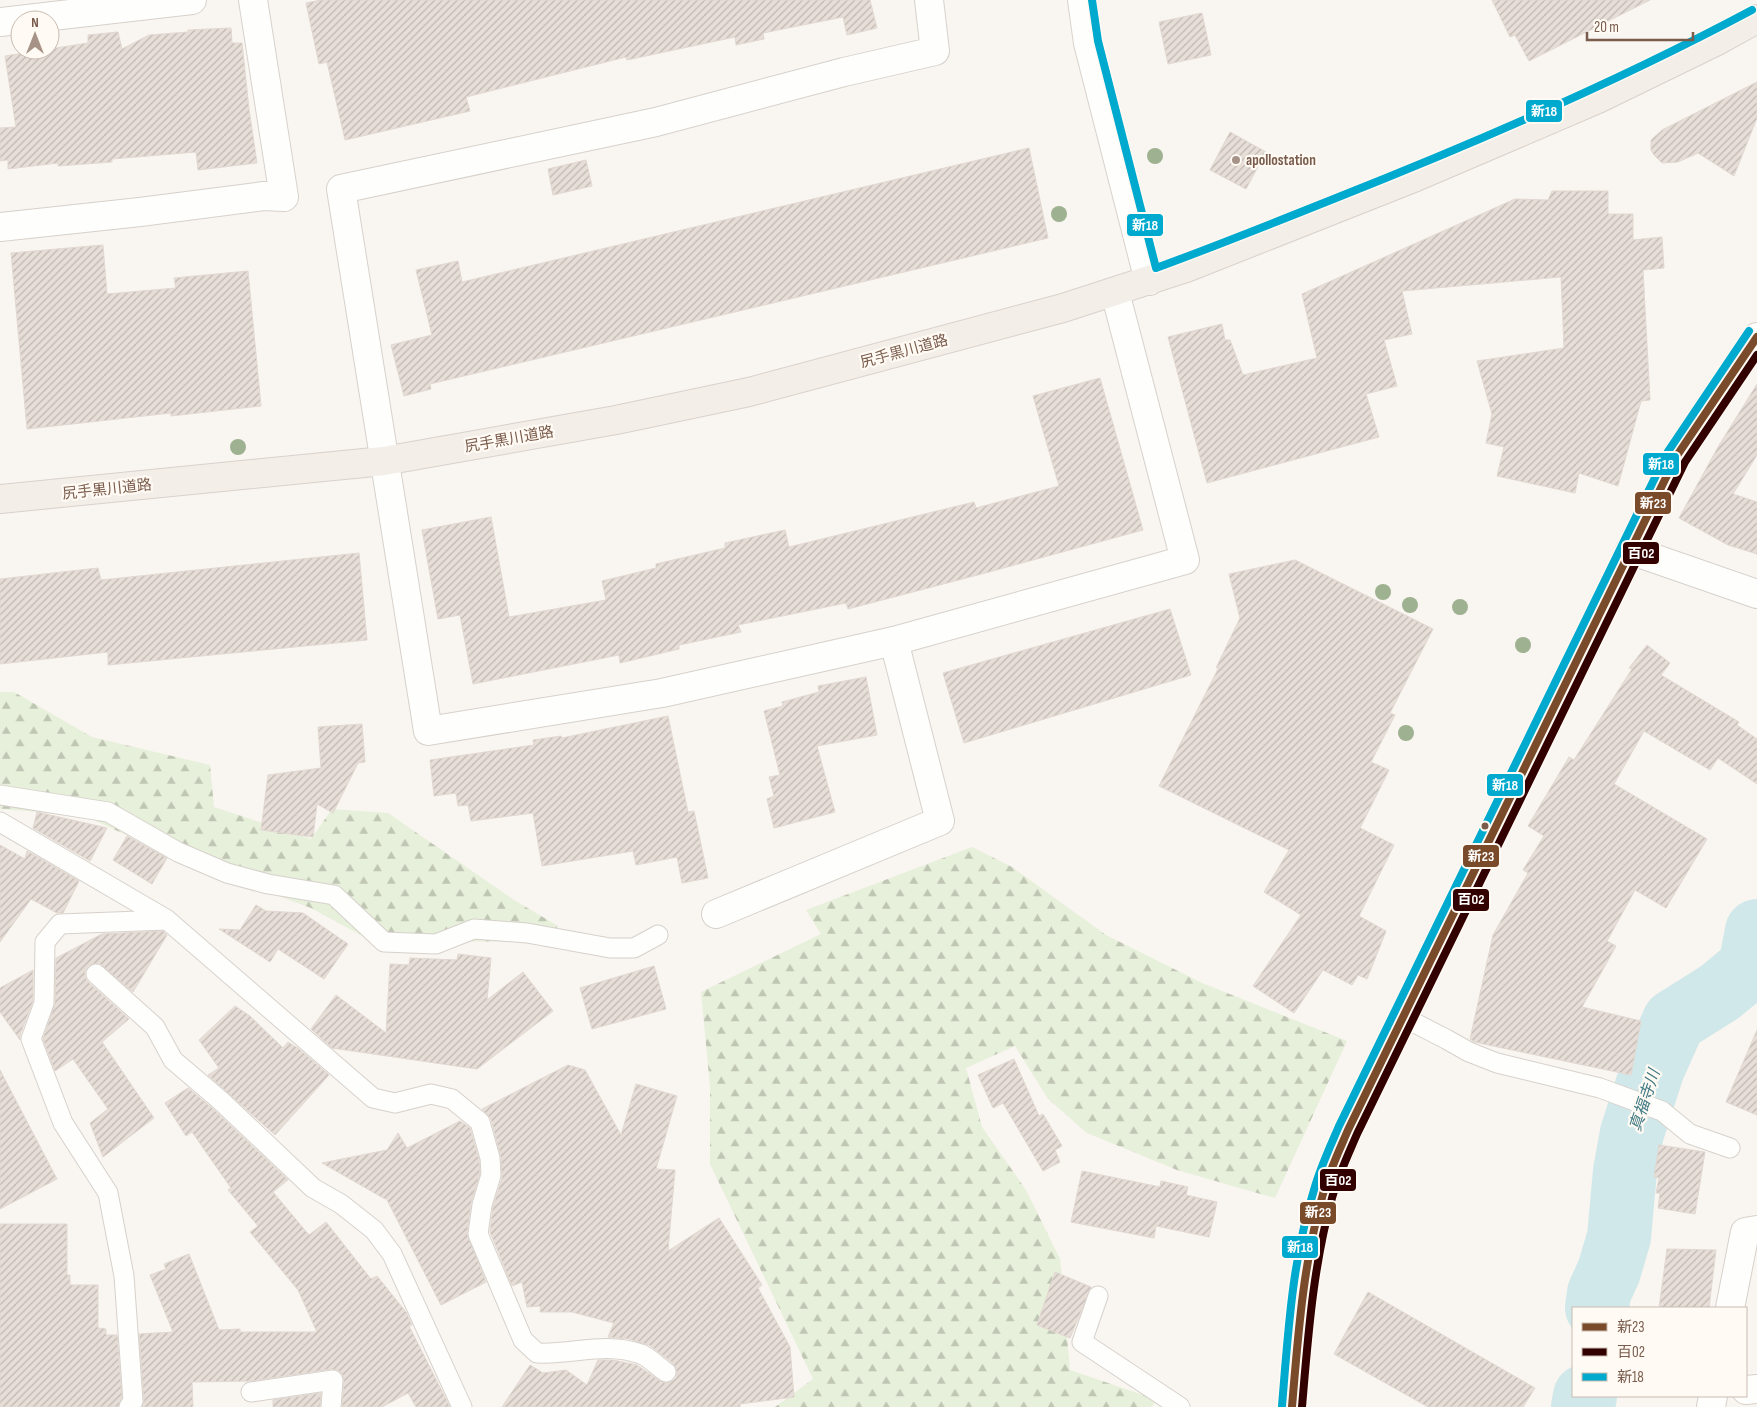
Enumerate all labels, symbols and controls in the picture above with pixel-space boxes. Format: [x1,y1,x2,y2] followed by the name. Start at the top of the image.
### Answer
[10,10,60,60] north arrow
[1587,10,1693,42] scale bar
[31,14,39,31] text: N
[1594,18,1619,37] text: 20 m
[1525,99,1563,123] line badge: 新18
[1531,103,1557,120] text: 新18
[1246,151,1316,170] place label: apollostation
[1230,154,1242,166] marker: apollostation
[1126,213,1164,237] line badge: 新18
[1132,217,1158,234] text: 新18
[858,331,950,372] street label: 尻手黒川道路
[463,422,555,457] street label: 尻手黒川道路
[1642,452,1680,476] line badge: 新18
[1648,456,1674,473] text: 新18
[61,475,153,504] street label: 尻手黒川道路
[1634,491,1672,515] line badge: 新23
[1640,495,1666,512] text: 新23
[1622,541,1660,565] line badge: 百02
[1628,545,1654,562] text: 百02
[1486,773,1524,797] line badge: 新18
[1492,777,1518,794] text: 新18
[1480,821,1490,831] unlabelled marker
[1462,844,1500,868] line badge: 新23
[1468,848,1494,865] text: 新23
[1452,888,1490,912] line badge: 百02
[1458,891,1484,908] text: 百02
[1627,1065,1665,1134] water label: 真福寺川
[1319,1168,1357,1192] line badge: 百02
[1325,1172,1351,1189] text: 百02
[1299,1201,1337,1225] line badge: 新23
[1305,1204,1331,1221] text: 新23
[1281,1235,1319,1259] line badge: 新18
[1287,1239,1313,1256] text: 新18
[1572,1307,1747,1397] legend
[1617,1318,1645,1337] text: 新23
[1617,1343,1645,1362] text: 百02
[1617,1368,1644,1387] text: 新18

